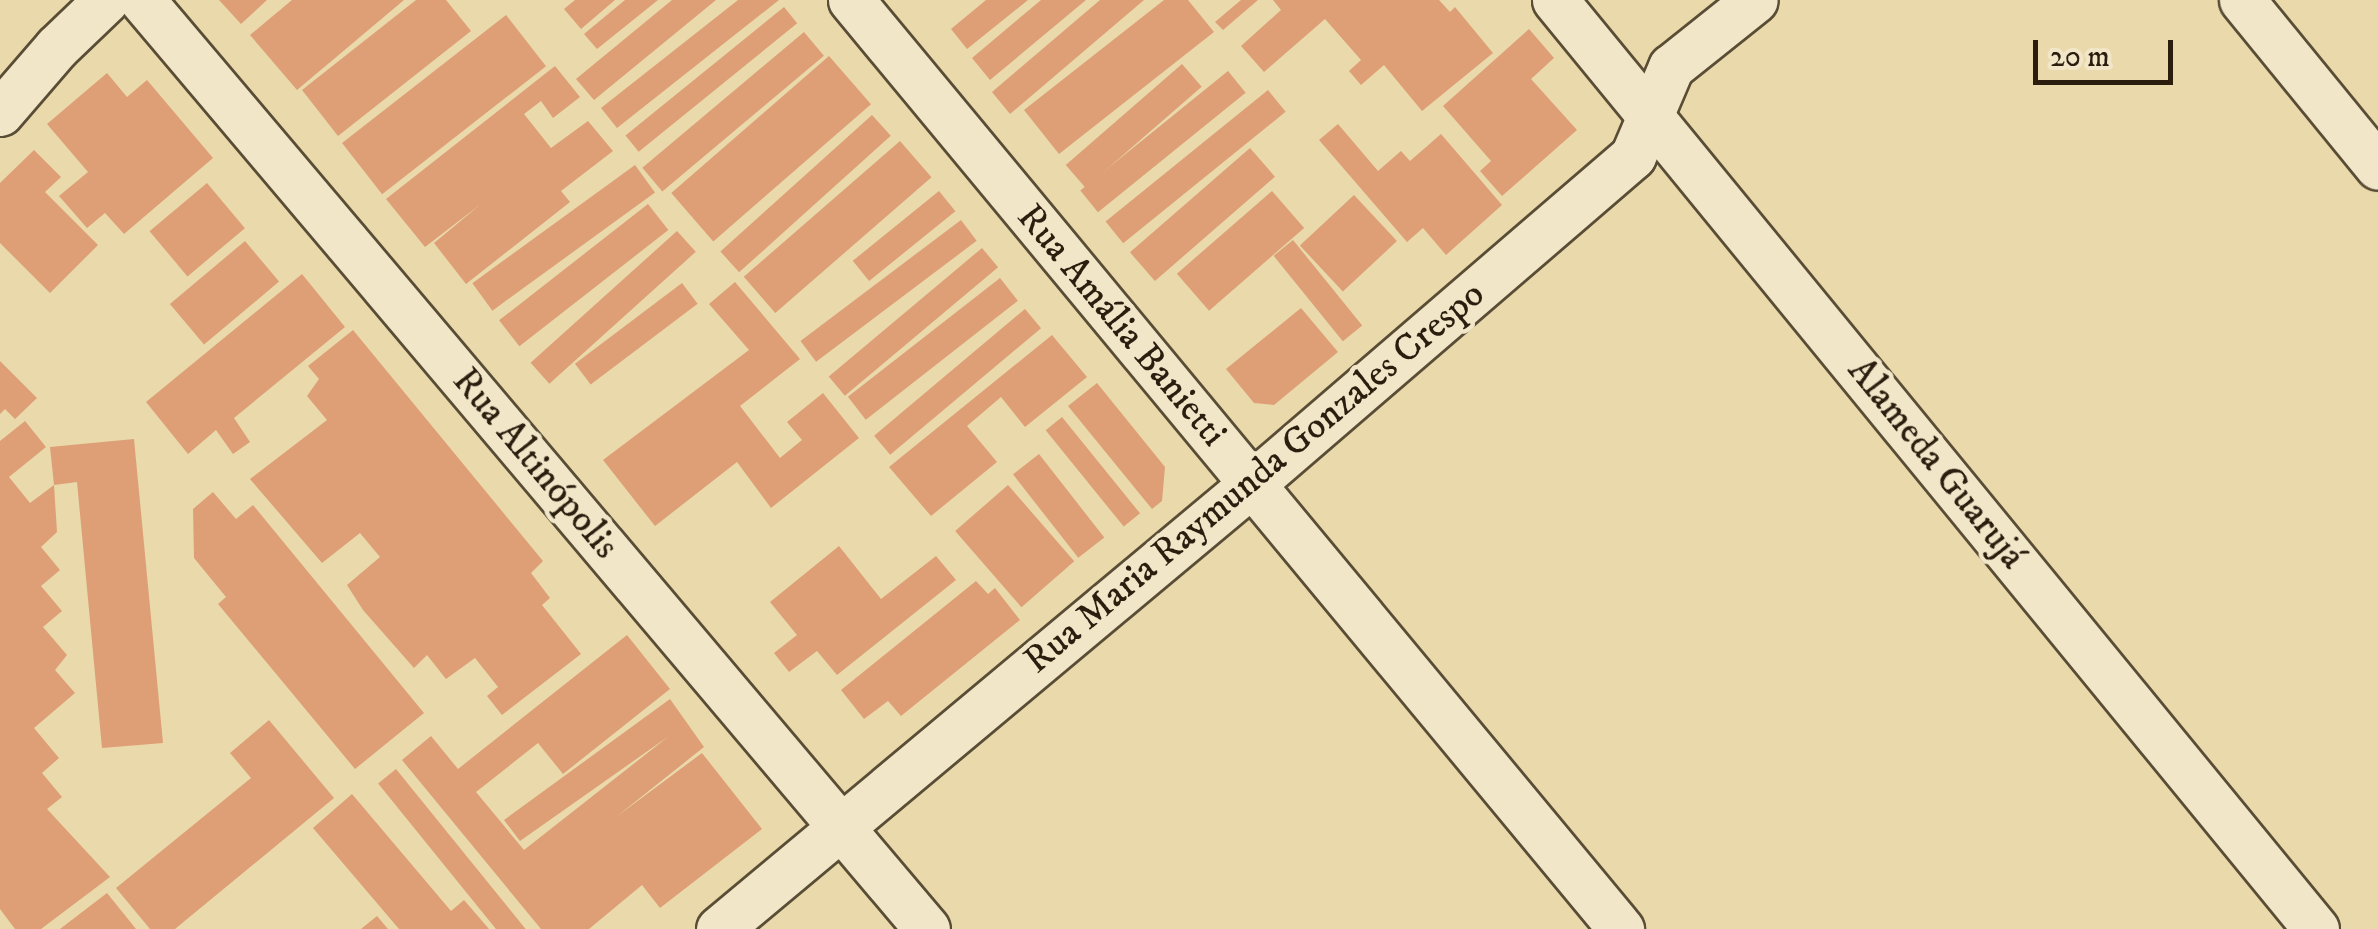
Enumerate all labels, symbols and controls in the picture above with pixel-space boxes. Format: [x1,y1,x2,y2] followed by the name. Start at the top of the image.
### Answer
[2038,20,2178,82] scale bar
[2050,39,2110,76] text: 20 m
[1006,196,1236,456] street label: Rua Amália Banietti
[1016,272,1494,684] street label: Rua Maria Raymunda Gonzales Crespo
[1837,349,2035,579] street label: Alameda Guarujá
[442,359,628,569] street label: Rua Altinópolis

